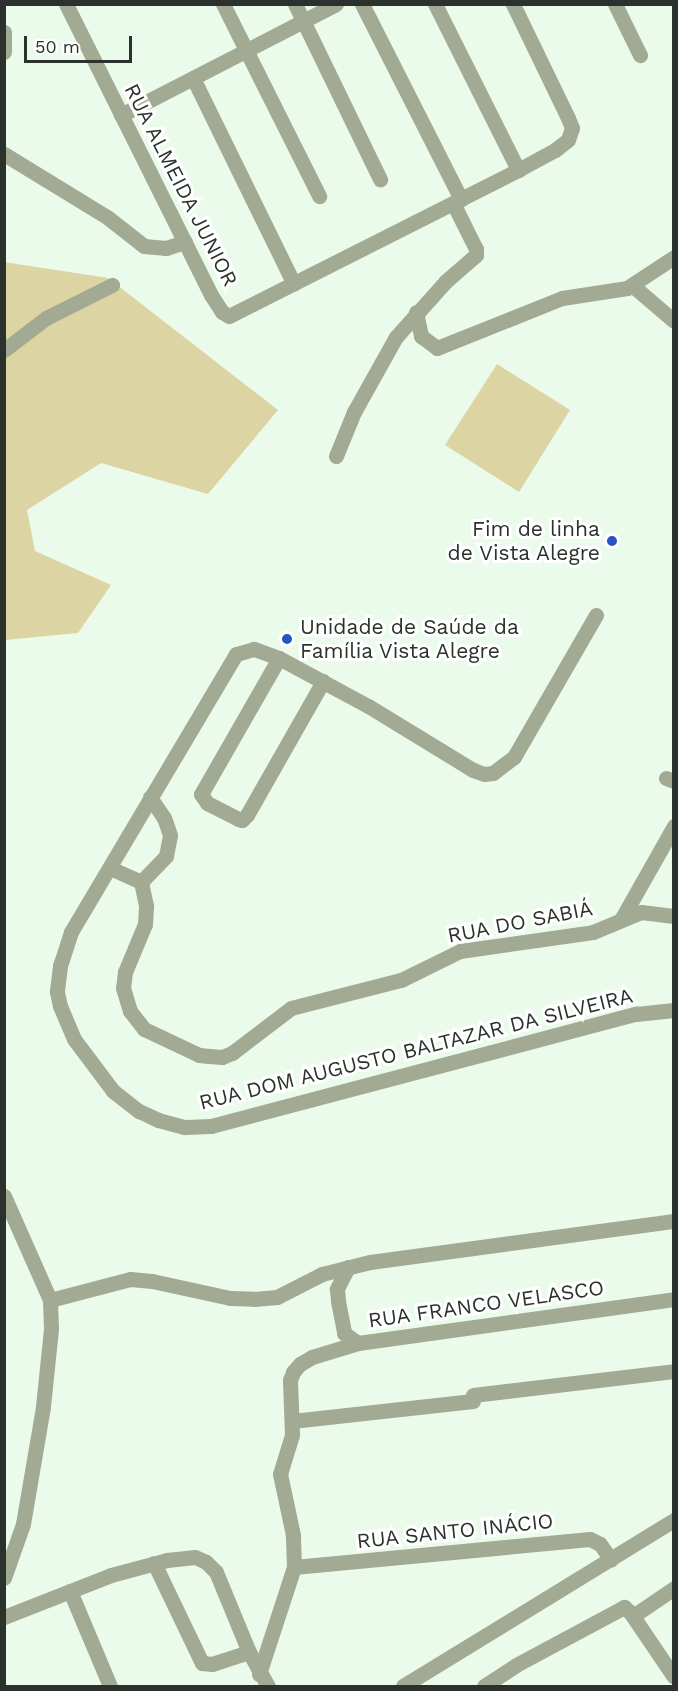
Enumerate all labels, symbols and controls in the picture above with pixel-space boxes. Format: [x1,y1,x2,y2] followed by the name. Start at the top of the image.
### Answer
[27,24,135,62] scale bar
[35,36,80,57] text: 50 m
[118,78,244,292] street label: RUA ALMEIDA JUNIOR
[446,516,600,566] place label: Fim de linha de Vista Alegre
[605,534,619,548] marker: Fim de linha de Vista Alegre
[300,614,519,664] place label: Unidade de Saúde da Família Vista Alegre
[278,630,296,648] marker: Unidade de Saúde da Família Vista Alegre
[445,895,595,949] street label: RUA DO SABIÁ
[195,983,637,1115] street label: RUA DOM AUGUSTO BALTAZAR DA SILVEIRA
[366,1275,606,1333] street label: RUA FRANCO VELASCO
[355,1508,555,1554] street label: RUA SANTO INÁCIO

